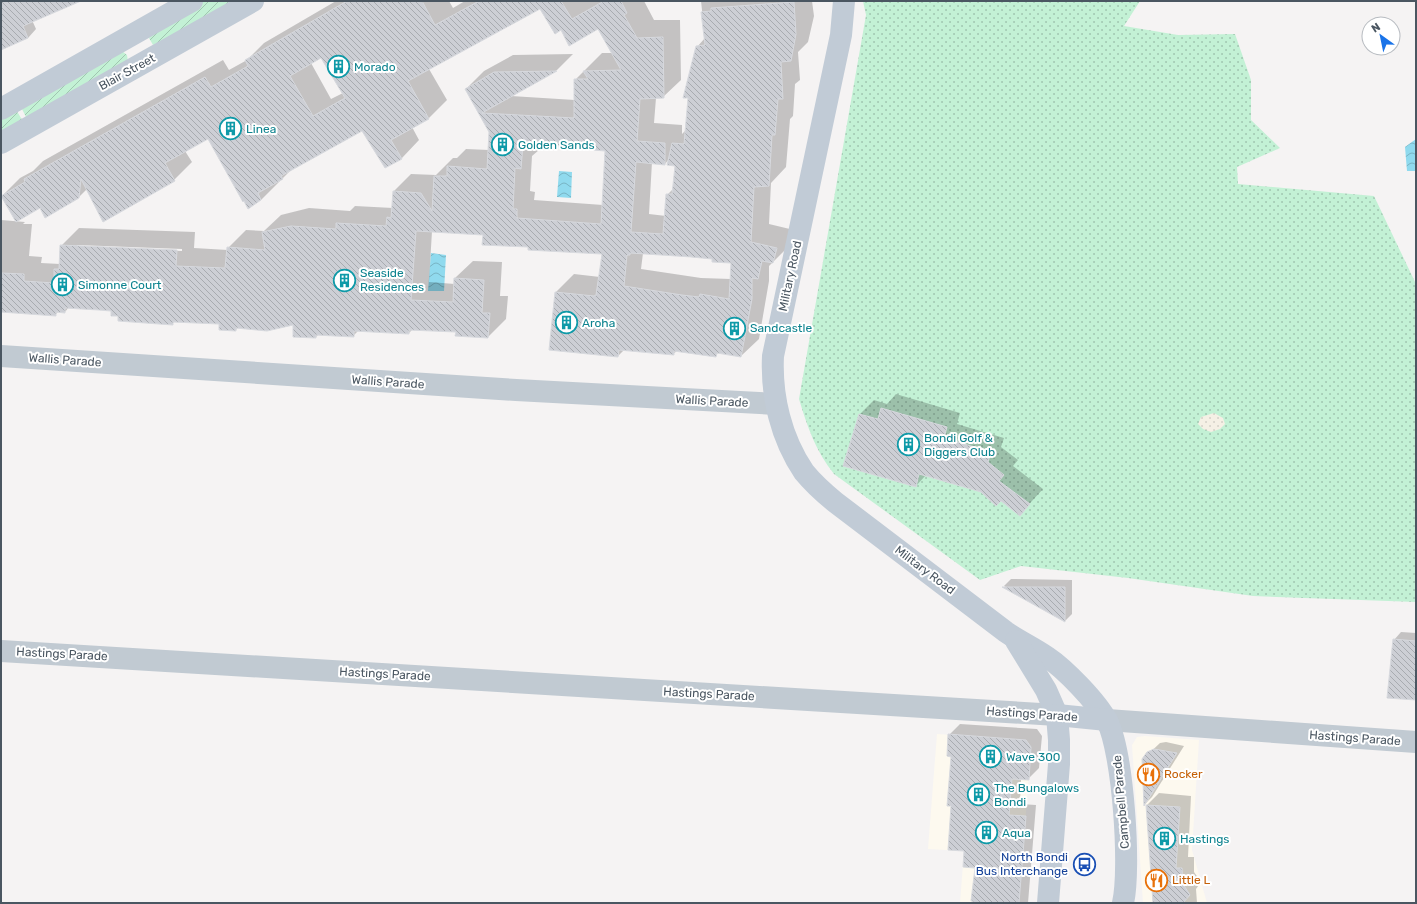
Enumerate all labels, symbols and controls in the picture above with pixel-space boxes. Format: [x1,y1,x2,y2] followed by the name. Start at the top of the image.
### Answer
[1361,16,1401,56] north arrow
[1369,20,1383,36] text: N
[96,51,158,93] street label: Blair Street
[326,54,352,80] building icon: Morado
[354,60,396,74] place label: Morado
[217,116,243,142] building icon: Linea
[246,122,276,136] place label: Linea
[490,132,516,158] building icon: Golden Sands
[518,138,595,152] place label: Golden Sands
[776,239,804,313] street label: Military Road
[360,266,424,294] place label: Seaside Residences
[332,267,358,293] building icon: Seaside Residences
[49,272,75,298] building icon: Simonne Court
[78,278,162,292] place label: Simonne Court
[554,310,580,336] building icon: Aroha
[722,315,748,341] building icon: Sandcastle
[582,316,615,330] place label: Aroha
[750,321,812,335] place label: Sandcastle
[28,350,102,370] street label: Wallis Parade
[351,372,425,392] street label: Wallis Parade
[675,392,749,410] street label: Wallis Parade
[924,431,995,459] place label: Bondi Golf & Diggers Club
[895,432,921,458] building icon: Bondi Golf & Diggers Club
[892,543,958,597] street label: Military Road
[16,645,108,663] street label: Hastings Parade
[339,665,431,683] street label: Hastings Parade
[663,685,755,703] street label: Hastings Parade
[986,704,1078,724] street label: Hastings Parade
[1309,728,1401,748] street label: Hastings Parade
[977,744,1003,770] building icon: Wave 300
[1006,750,1060,764] place label: Wave 300
[1110,754,1132,850] street label: Campbell Parade
[1136,761,1162,787] restaurant icon: Rocker
[1164,767,1203,781] place label: Rocker
[994,781,1079,809] place label: The Bungalows Bondi
[966,782,992,808] building icon: The Bungalows Bondi
[974,820,1000,846] building icon: Aqua
[1002,826,1031,840] place label: Aqua
[1151,826,1177,852] building icon: Hastings
[1180,832,1229,846] place label: Hastings
[976,850,1068,878] place label: North Bondi Bus Interchange
[1071,851,1097,877] bus stop icon: North Bondi Bus Interchange
[1143,867,1169,893] restaurant icon: Little L
[1172,873,1211,887] place label: Little L

